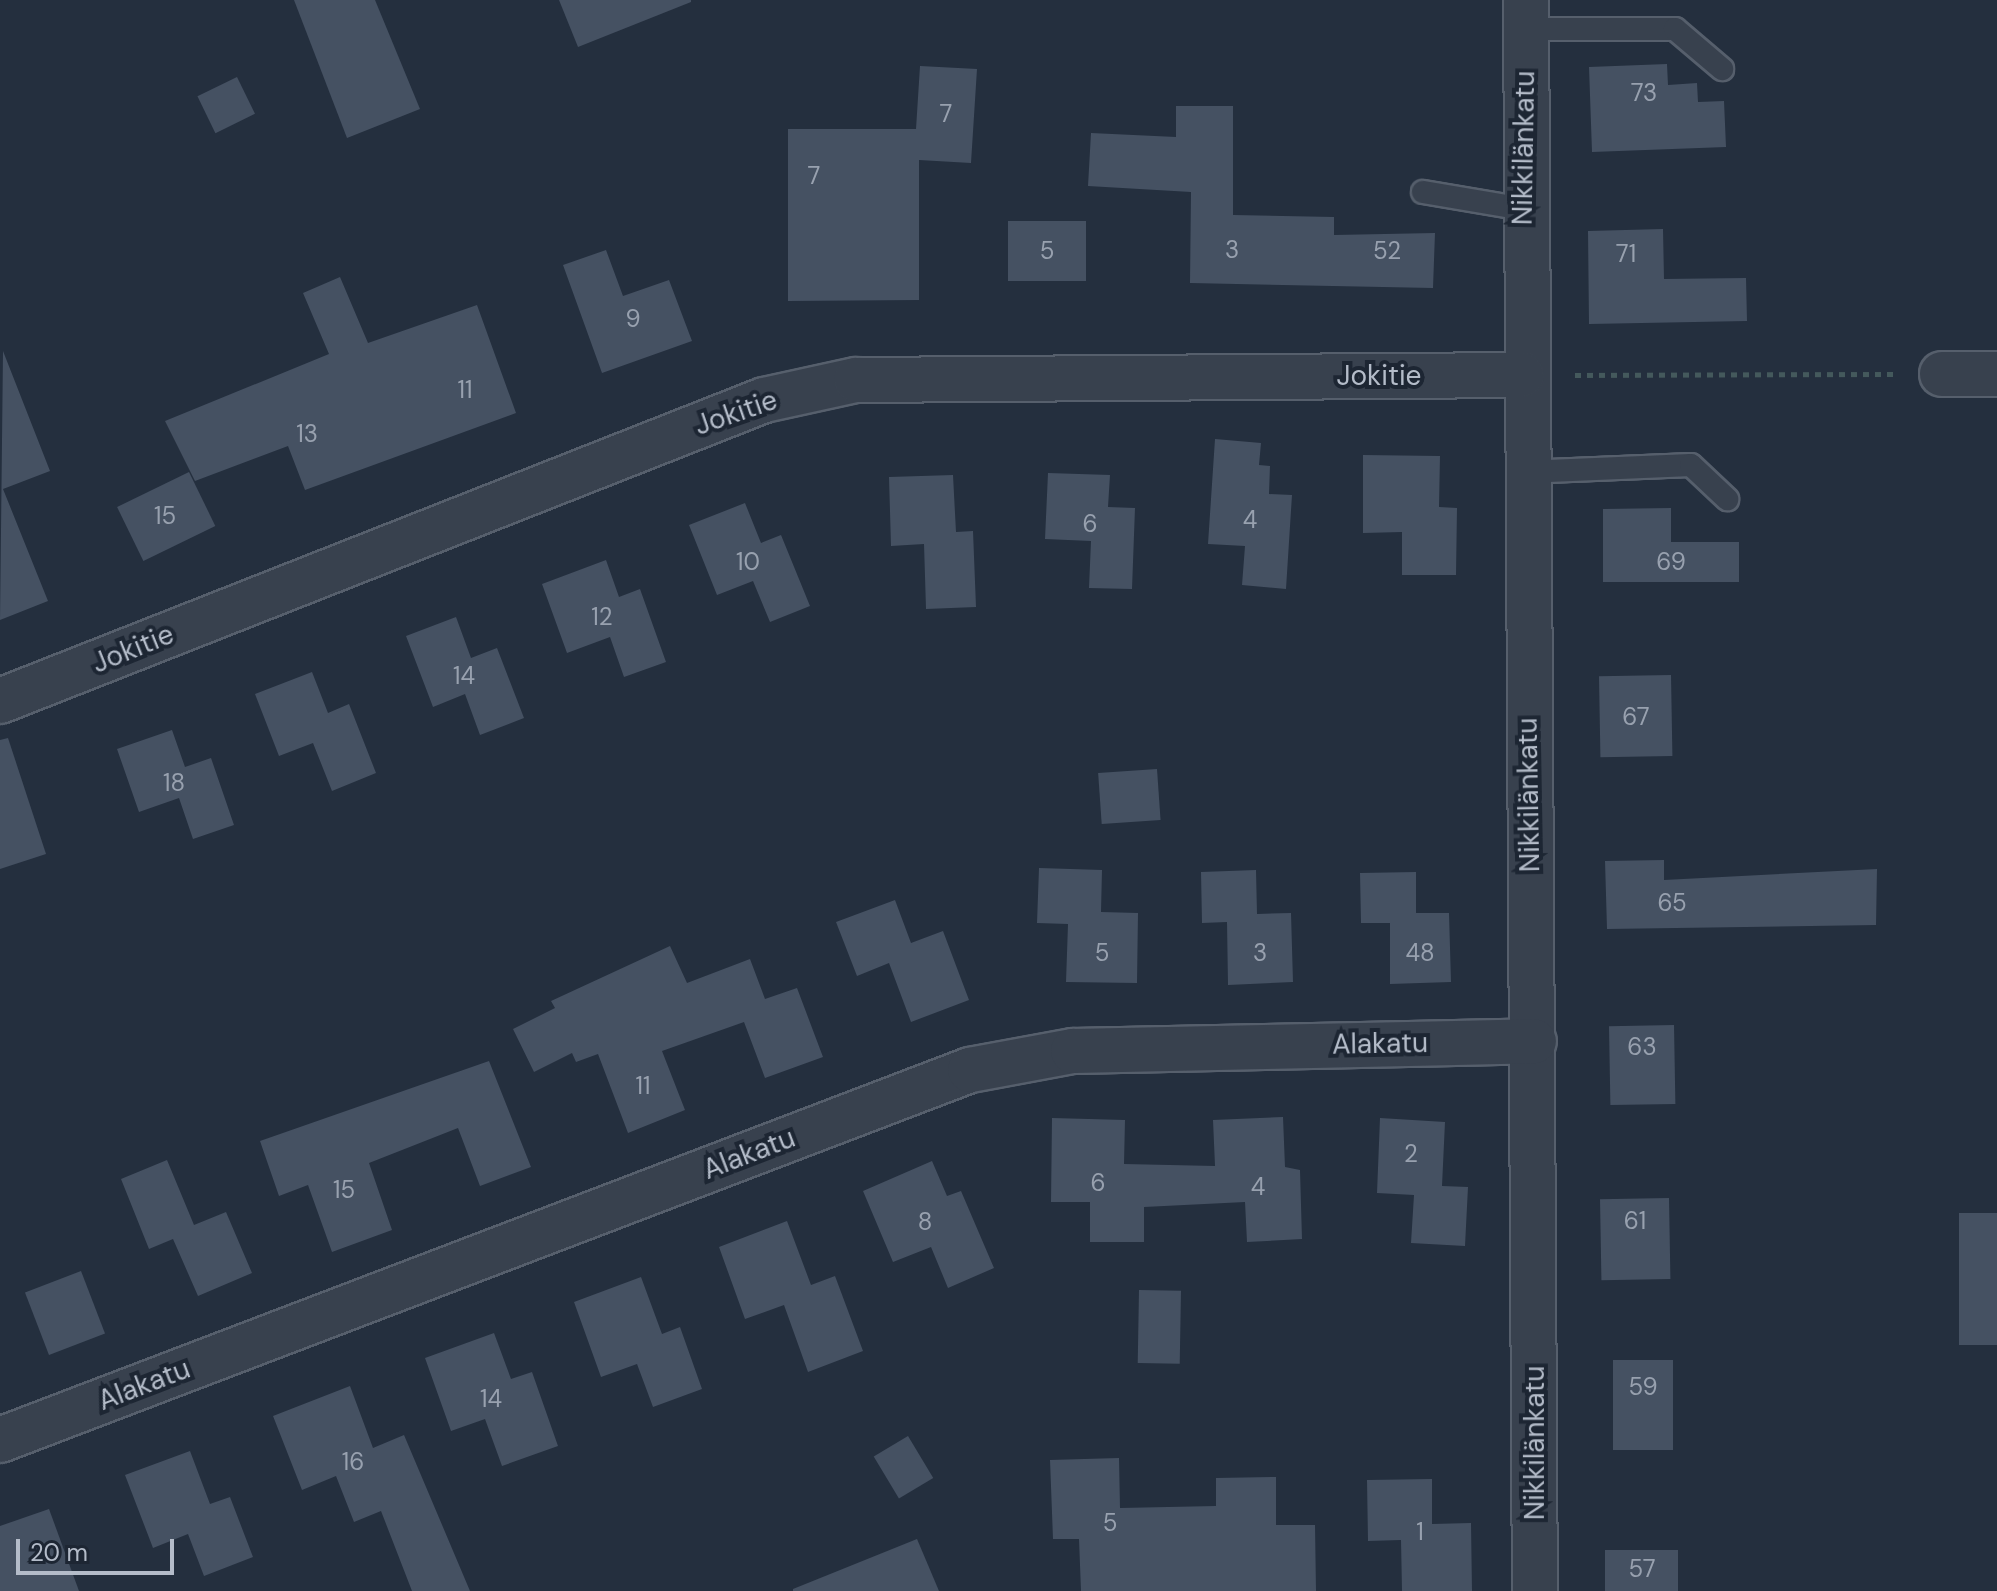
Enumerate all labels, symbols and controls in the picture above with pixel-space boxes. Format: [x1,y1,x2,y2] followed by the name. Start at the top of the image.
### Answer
[1506,71,1542,225] street label: Nikkilänkatu
[1631,79,1657,107] house number: 73
[940,100,952,128] house number: 7
[808,162,820,190] house number: 7
[1225,236,1239,264] house number: 3
[1040,237,1054,265] house number: 5
[1373,237,1401,265] house number: 52
[1616,240,1636,268] house number: 71
[625,305,641,333] house number: 9
[1336,359,1422,393] street label: Jokitie
[458,376,472,404] house number: 11
[690,383,782,443] street label: Jokitie
[296,420,318,448] house number: 13
[154,502,176,530] house number: 15
[1243,506,1257,534] house number: 4
[1082,510,1098,538] house number: 6
[736,548,760,576] house number: 10
[1656,548,1686,576] house number: 69
[591,603,613,631] house number: 12
[87,617,179,681] street label: Jokitie
[453,662,475,690] house number: 14
[1622,703,1650,731] house number: 67
[1511,718,1547,872] street label: Nikkilänkatu
[163,769,185,797] house number: 18
[1657,889,1687,917] house number: 65
[1095,939,1109,967] house number: 5
[1253,939,1267,967] house number: 3
[1405,939,1435,967] house number: 48
[1332,1026,1428,1062] street label: Alakatu
[1627,1033,1657,1061] house number: 63
[636,1072,650,1100] house number: 11
[698,1121,800,1187] street label: Alakatu
[1404,1140,1418,1168] house number: 2
[1090,1169,1106,1197] house number: 6
[1251,1173,1265,1201] house number: 4
[333,1176,355,1204] house number: 15
[1624,1207,1646,1235] house number: 61
[918,1208,932,1236] house number: 8
[93,1352,195,1418] street label: Alakatu
[1518,1366,1552,1520] street label: Nikkilänkatu
[1628,1373,1658,1401] house number: 59
[480,1385,502,1413] house number: 14
[342,1448,364,1476] house number: 16
[1103,1509,1117,1537] house number: 5
[1416,1518,1424,1546] house number: 1
[20,1523,178,1573] scale bar
[30,1537,88,1568] text: 20 m
[1628,1555,1656,1583] house number: 57

